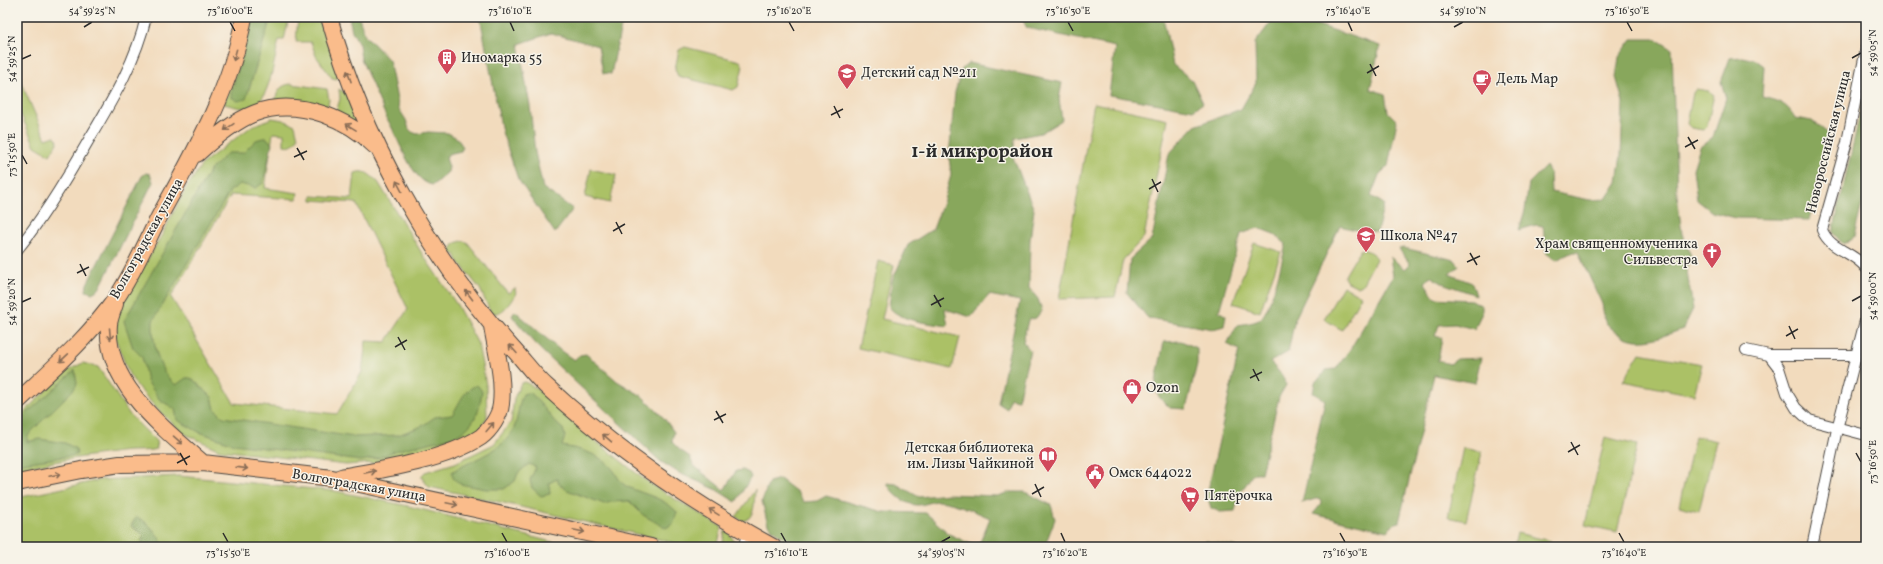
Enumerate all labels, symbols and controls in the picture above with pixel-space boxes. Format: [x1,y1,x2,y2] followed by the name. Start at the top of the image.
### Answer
[69,4,116,18] text: 54°59'25"N
[207,4,253,18] text: 73°16'00"E
[488,4,532,18] text: 73°16'10"E
[767,4,811,18] text: 73°16'20"E
[1046,4,1090,18] text: 73°16'30"E
[1326,4,1370,18] text: 73°16'40"E
[1440,4,1487,18] text: 54°59'10"N
[1605,4,1649,18] text: 73°16'50"E
[1866,29,1880,77] text: 54°59'05"N
[5,35,19,82] text: 54°59'25"N
[436,47,458,75] building icon: Иномарка 55
[231,48,238,61] one-way arrow
[461,49,542,68] place label: Иномарка 55
[836,62,858,90] school or university icon: Детский сад №211
[861,64,977,83] place label: Детский сад №211
[1471,68,1493,96] cafe icon: Дель Мар
[1802,68,1856,216] street label: Новороссийская улица
[1496,70,1558,89] place label: Дель Мар
[345,71,353,83] one-way arrow
[345,122,357,130] one-way arrow
[224,123,235,131] one-way arrow
[5,133,19,177] text: 73°15'50"E
[911,140,1053,165] district label: 1-й микрорайон
[106,175,188,303] street label: Волгоградская улица
[394,180,402,192] one-way arrow
[1355,225,1377,253] school or university icon: Школа №47
[1380,227,1458,246] place label: Школа №47
[1535,235,1698,270] place label: Храм священномученика Сильвестра
[1701,241,1723,269] church icon: Храм священномученика Сильвестра
[1866,271,1880,320] text: 54°59'00"N
[5,278,19,326] text: 54°59'20"N
[465,289,473,300] one-way arrow
[107,327,114,340] one-way arrow
[508,344,517,354] one-way arrow
[59,353,69,362] one-way arrow
[1121,377,1143,405] shop icon: Ozon
[1146,379,1179,398] place label: Ozon
[485,422,494,433] one-way arrow
[602,434,612,443] one-way arrow
[172,436,183,445] one-way arrow
[905,439,1034,474] place label: Детская библиотека им. Лизы Чайкиной
[1866,440,1880,484] text: 73°16'50"E
[1037,445,1059,473] library icon: Детская библиотека им. Лизы Чайкиной
[1084,462,1106,490] public building icon: Омск 644022
[235,464,248,471] one-way arrow
[1109,464,1192,483] place label: Омск 644022
[291,465,427,507] street label: Волгоградская улица
[363,467,376,475] one-way arrow
[48,471,61,479] one-way arrow
[1179,485,1201,513] supermarket icon: Пятёрочка
[1204,487,1273,506] place label: Пятёрочка
[445,500,458,508] one-way arrow
[708,507,720,515] one-way arrow
[572,528,585,536] one-way arrow
[206,546,250,560] text: 73°15'50"E
[484,546,530,560] text: 73°16'00"E
[764,546,808,560] text: 73°16'10"E
[917,546,965,560] text: 54°59'05"N
[1043,546,1087,560] text: 73°16'20"E
[1323,546,1367,560] text: 73°16'30"E
[1602,546,1646,560] text: 73°16'40"E

